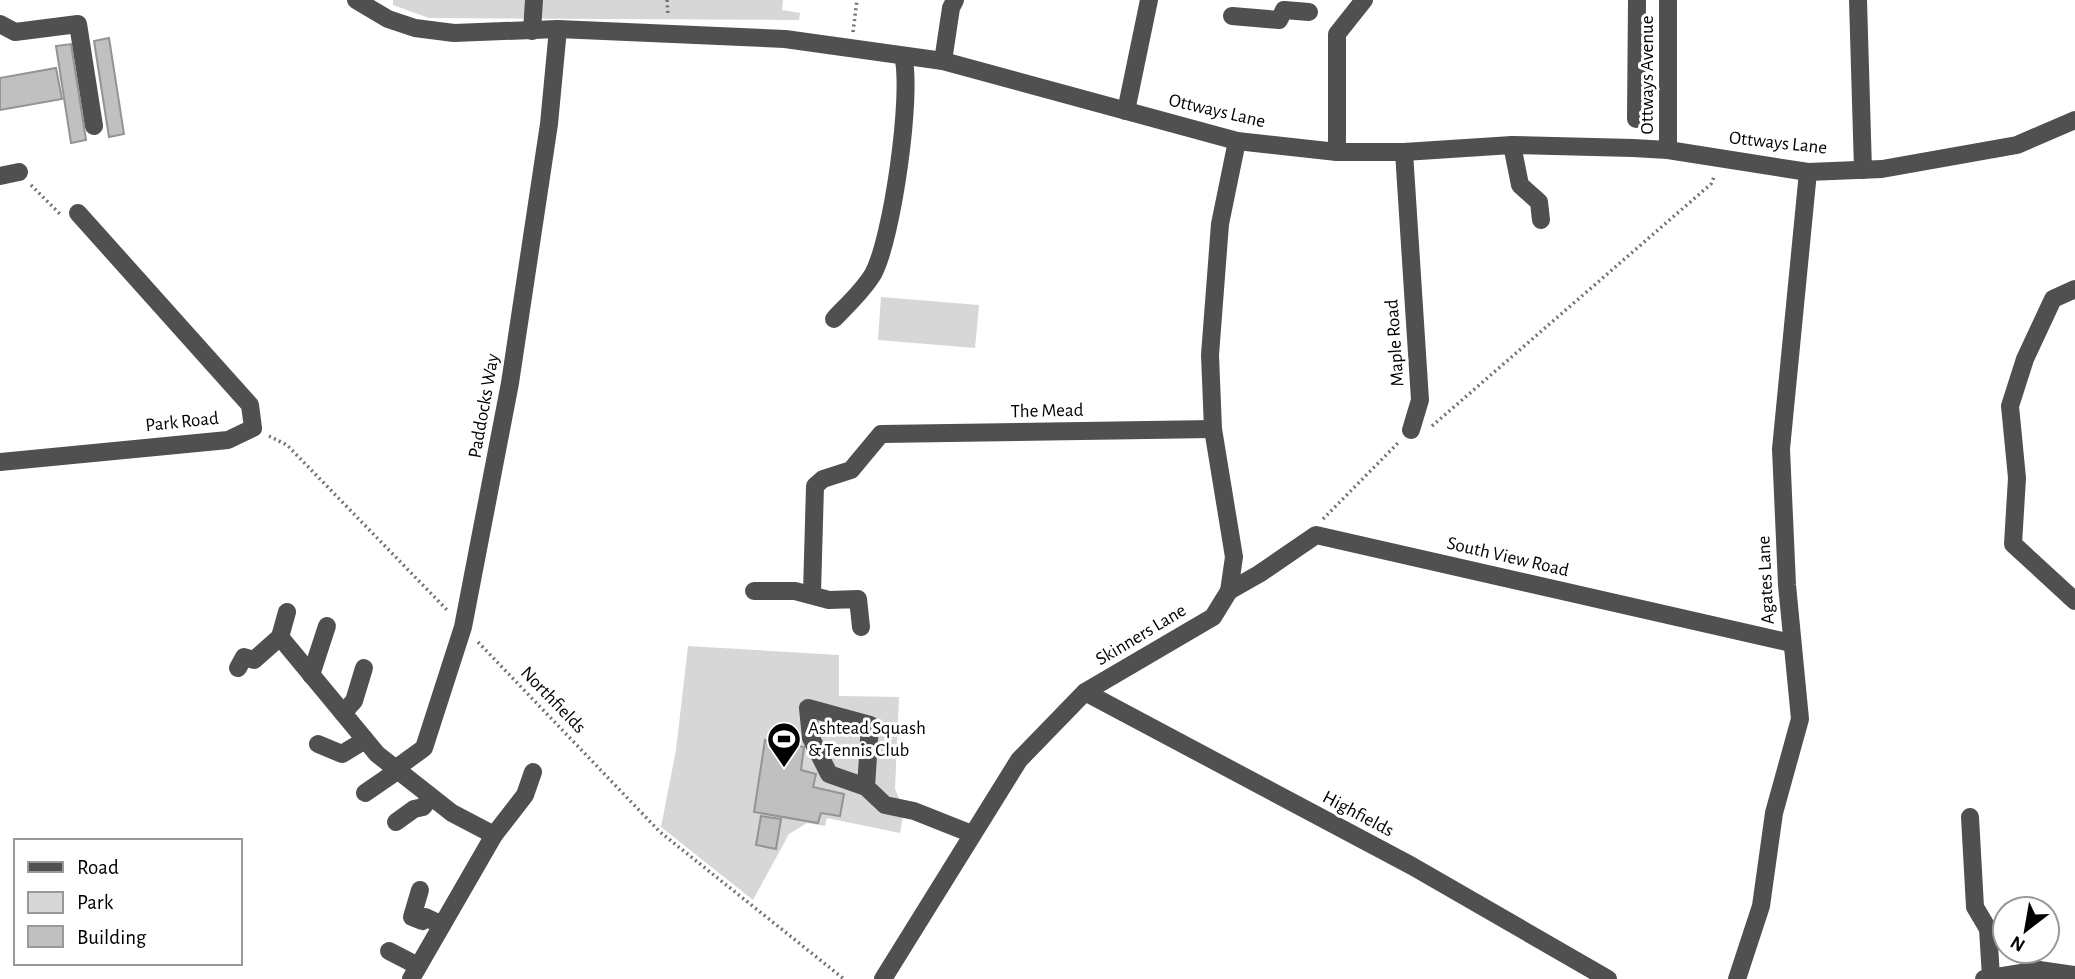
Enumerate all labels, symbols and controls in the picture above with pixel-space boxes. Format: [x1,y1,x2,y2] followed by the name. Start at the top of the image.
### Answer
[1638,16,1657,134] street label: Ottways Avenue
[1167,91,1267,131] street label: Ottways Lane
[1728,128,1828,158] street label: Ottways Lane
[1382,298,1408,387] street label: Maple Road
[465,352,503,460] street label: Paddocks Way
[1010,401,1084,421] street label: The Mead
[144,409,220,435] street label: Park Road
[1445,534,1571,580] street label: South View Road
[1754,535,1778,625] street label: Agates Lane
[1093,601,1189,669] street label: Skinners Lane
[517,663,589,737] street label: Northfields
[808,719,926,760] place label: Ashtead Squash & Tennis Club
[765,720,803,769] sports icon: Ashtead Squash & Tennis Club
[1319,787,1397,841] street label: Highfields
[14,839,242,965] legend
[77,857,119,878] text: Road
[77,892,114,913] text: Park
[1991,895,2061,965] north arrow
[77,927,147,948] text: Building
[2007,932,2029,955] text: N

